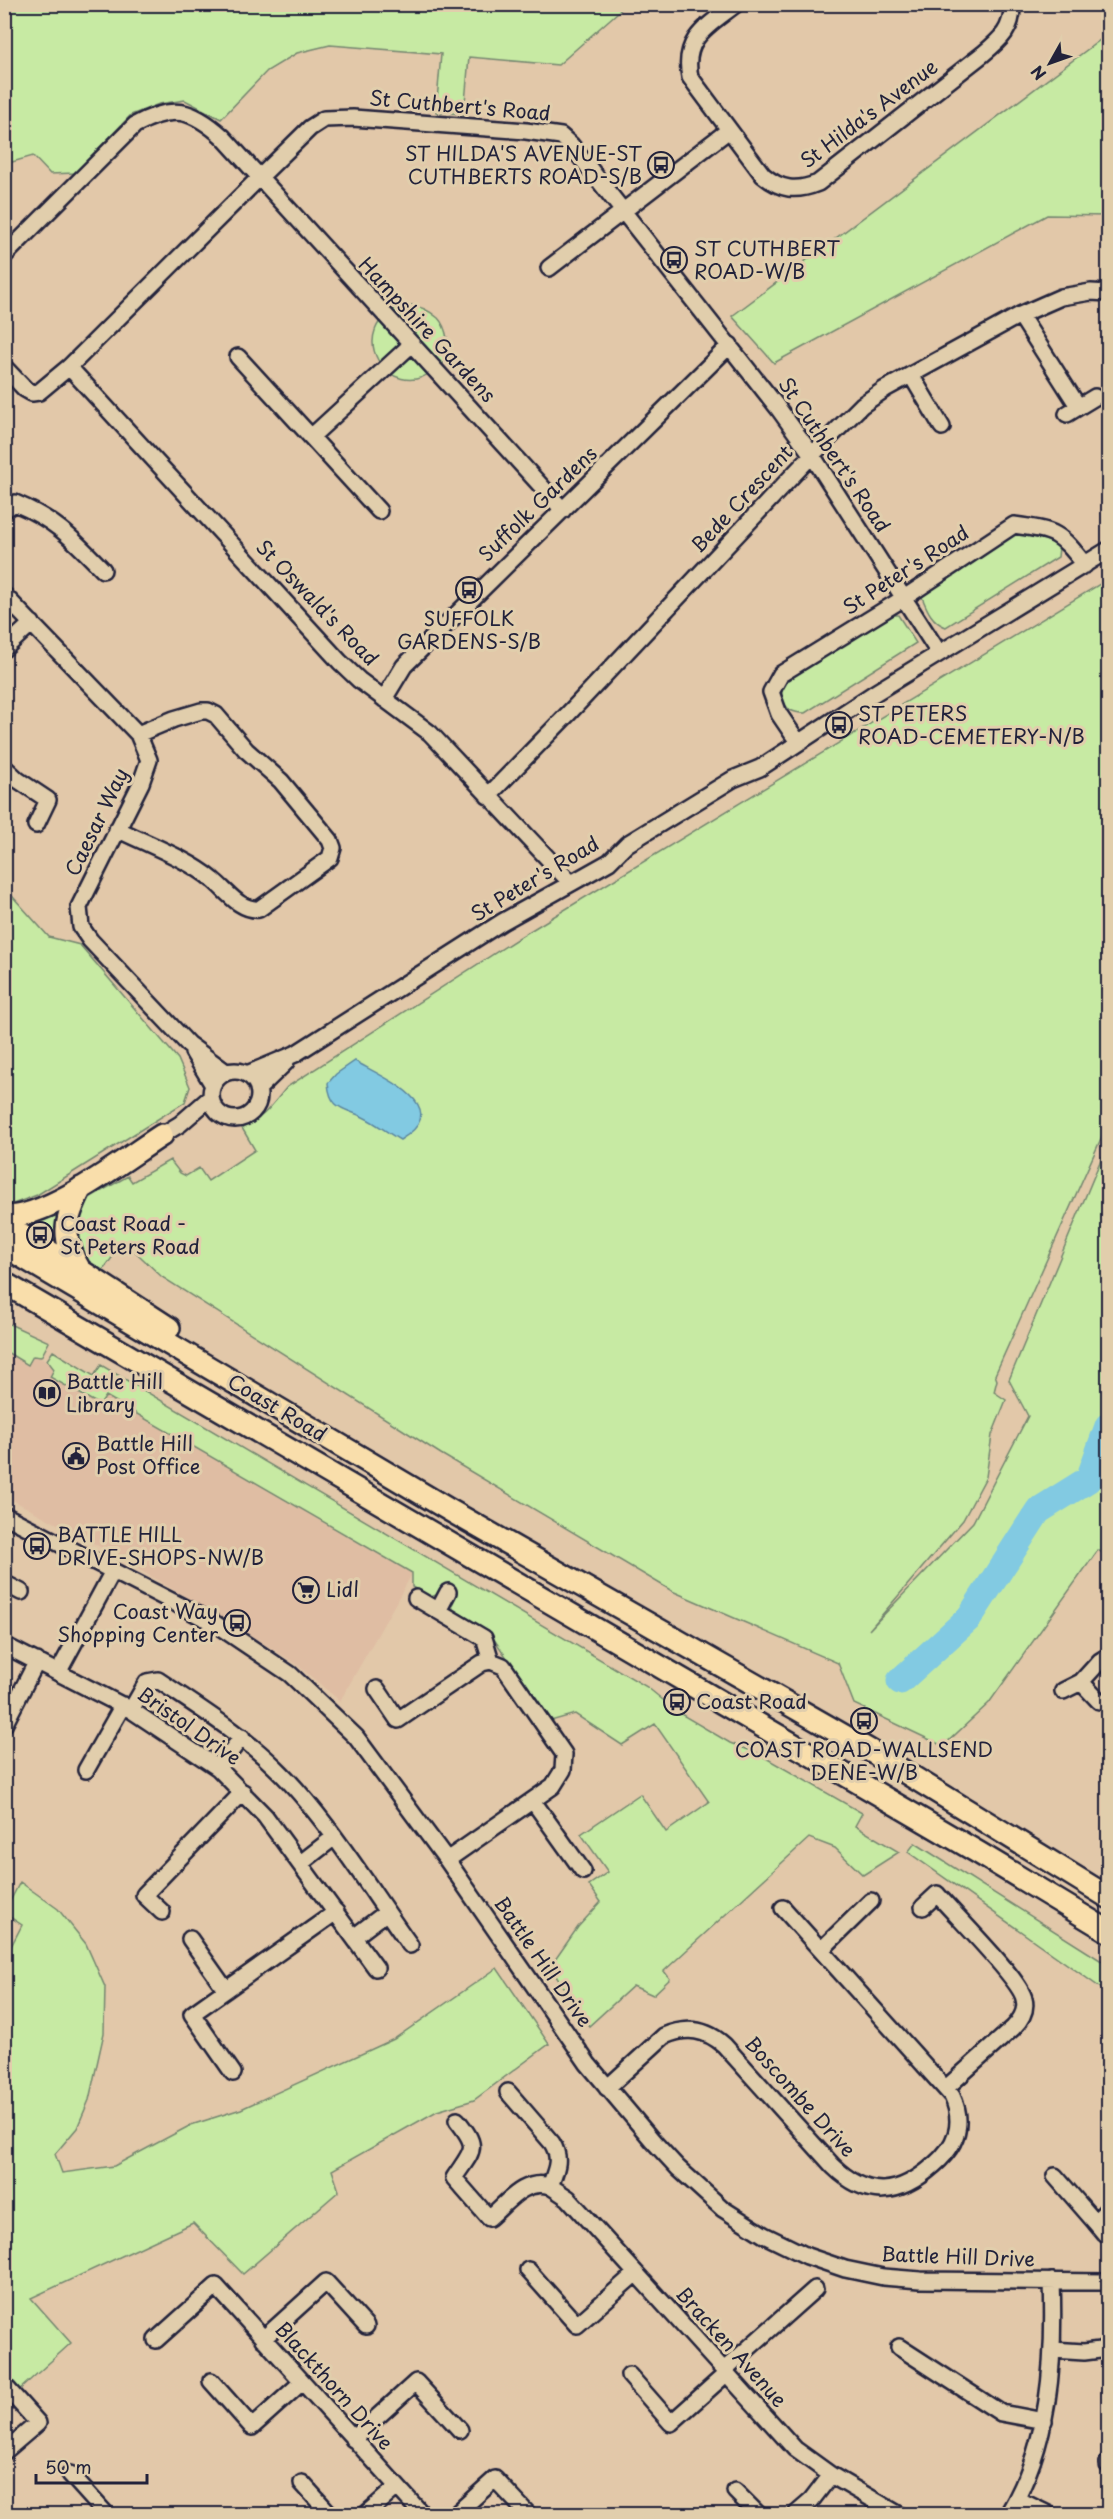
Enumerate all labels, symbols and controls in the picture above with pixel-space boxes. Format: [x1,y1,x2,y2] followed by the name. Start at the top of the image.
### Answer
[1020,33,1080,93] north arrow
[793,51,944,175] street label: St Hilda's Avenue
[1024,61,1051,86] text: N
[368,82,552,128] street label: St Cuthbert's Road
[405,138,642,191] place label: ST HILDA'S AVENUE-ST CUTHBERTS ROAD-S/B
[646,150,676,180] bus stop icon: ST HILDA'S AVENUE-ST CUTHBERTS ROAD-S/B
[694,233,840,286] place label: ST CUTHBERT ROAD-W/B
[659,245,689,275] bus stop icon: ST CUTHBERT ROAD-W/B
[352,250,503,409] street label: Hampshire Gardens
[772,371,898,538] street label: St Cuthbert's Road
[683,438,799,559] street label: Bede Crescent
[471,439,604,568] street label: Suffolk Gardens
[836,517,974,621] street label: St Peter's Road
[249,532,386,672] street label: St Oswald's Road
[454,575,484,605] bus stop icon: SUFFOLK GARDENS-S/B
[397,603,541,656] place label: SUFFOLK GARDENS-S/B
[858,698,1085,751] place label: ST PETERS ROAD-CEMETERY-N/B
[824,710,854,740] bus stop icon: ST PETERS ROAD-CEMETERY-N/B
[57,762,135,881] street label: Caesar Way
[465,828,604,928] street label: St Peter's Road
[60,1208,200,1261] place label: Coast Road - St Peters Road
[25,1220,55,1250] bus stop icon: Coast Road - St Peters Road
[66,1366,163,1419] place label: Battle Hill Library
[222,1366,333,1449] street label: Coast Road
[32,1378,62,1408] library icon: Battle Hill Library
[96,1428,200,1481] place label: Battle Hill Post Office
[61,1441,91,1471] public building icon: Battle Hill Post Office
[57,1519,264,1572] place label: BATTLE HILL DRIVE-SHOPS-NW/B
[22,1531,52,1561] bus stop icon: BATTLE HILL DRIVE-SHOPS-NW/B
[326,1574,359,1604] place label: Lidl
[291,1575,321,1605] supermarket icon: Lidl
[57,1596,219,1649] place label: Coast Way Shopping Center
[222,1608,252,1638] bus stop icon: Coast Way Shopping Center
[132,1678,248,1772] street label: Bristol Drive
[696,1686,807,1716] place label: Coast Road
[662,1687,692,1717] bus stop icon: Coast Road
[849,1706,879,1736] bus stop icon: COAST ROAD-WALLSEND DENE-W/B
[735,1734,993,1787] place label: COAST ROAD-WALLSEND DENE-W/B
[487,1890,600,2033] street label: Battle Hill Drive
[738,2029,863,2163] street label: Boscombe Drive
[881,2238,1035,2274] street label: Battle Hill Drive
[669,2279,794,2414] street label: Bracken Avenue
[269,2314,401,2456] street label: Blackthorn Drive
[36,2447,147,2485] scale bar
[45,2453,92,2480] text: 50 m

